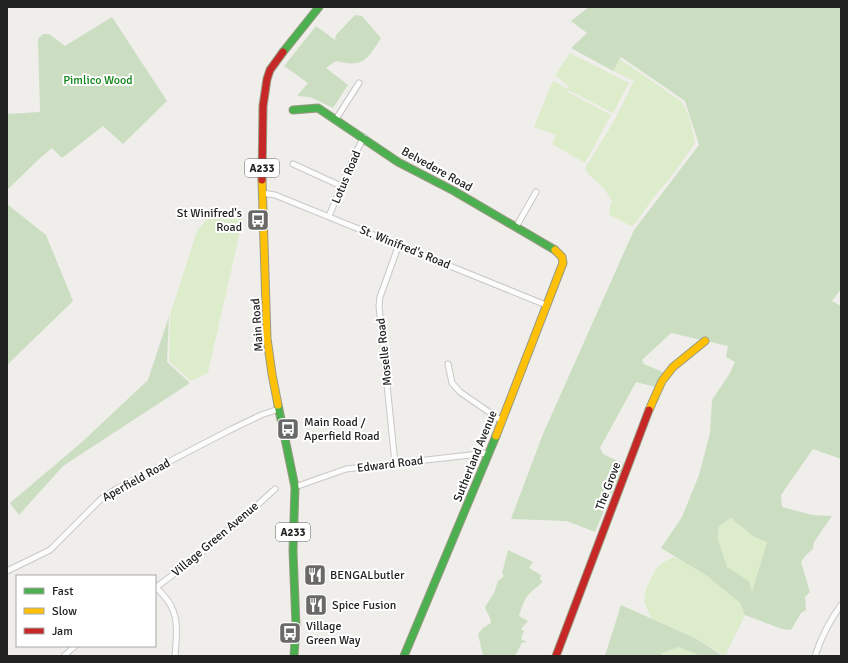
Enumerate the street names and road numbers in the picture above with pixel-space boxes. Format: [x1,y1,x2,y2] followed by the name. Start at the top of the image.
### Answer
[399,144,475,195] street label: Belvedere Road
[329,148,364,206] street label: Lotus Road
[245,159,279,177] road number: A233
[357,222,452,273] street label: St. Winifred's Road
[248,298,267,352] street label: Main Road
[373,317,396,387] street label: Moselle Road
[450,408,501,504] street label: Sutherland Avenue
[356,453,424,476] street label: Edward Road
[100,456,173,505] street label: Aperfield Road
[592,460,625,512] street label: The Grove
[169,499,262,580] street label: Village Green Avenue
[276,523,310,541] road number: A233

